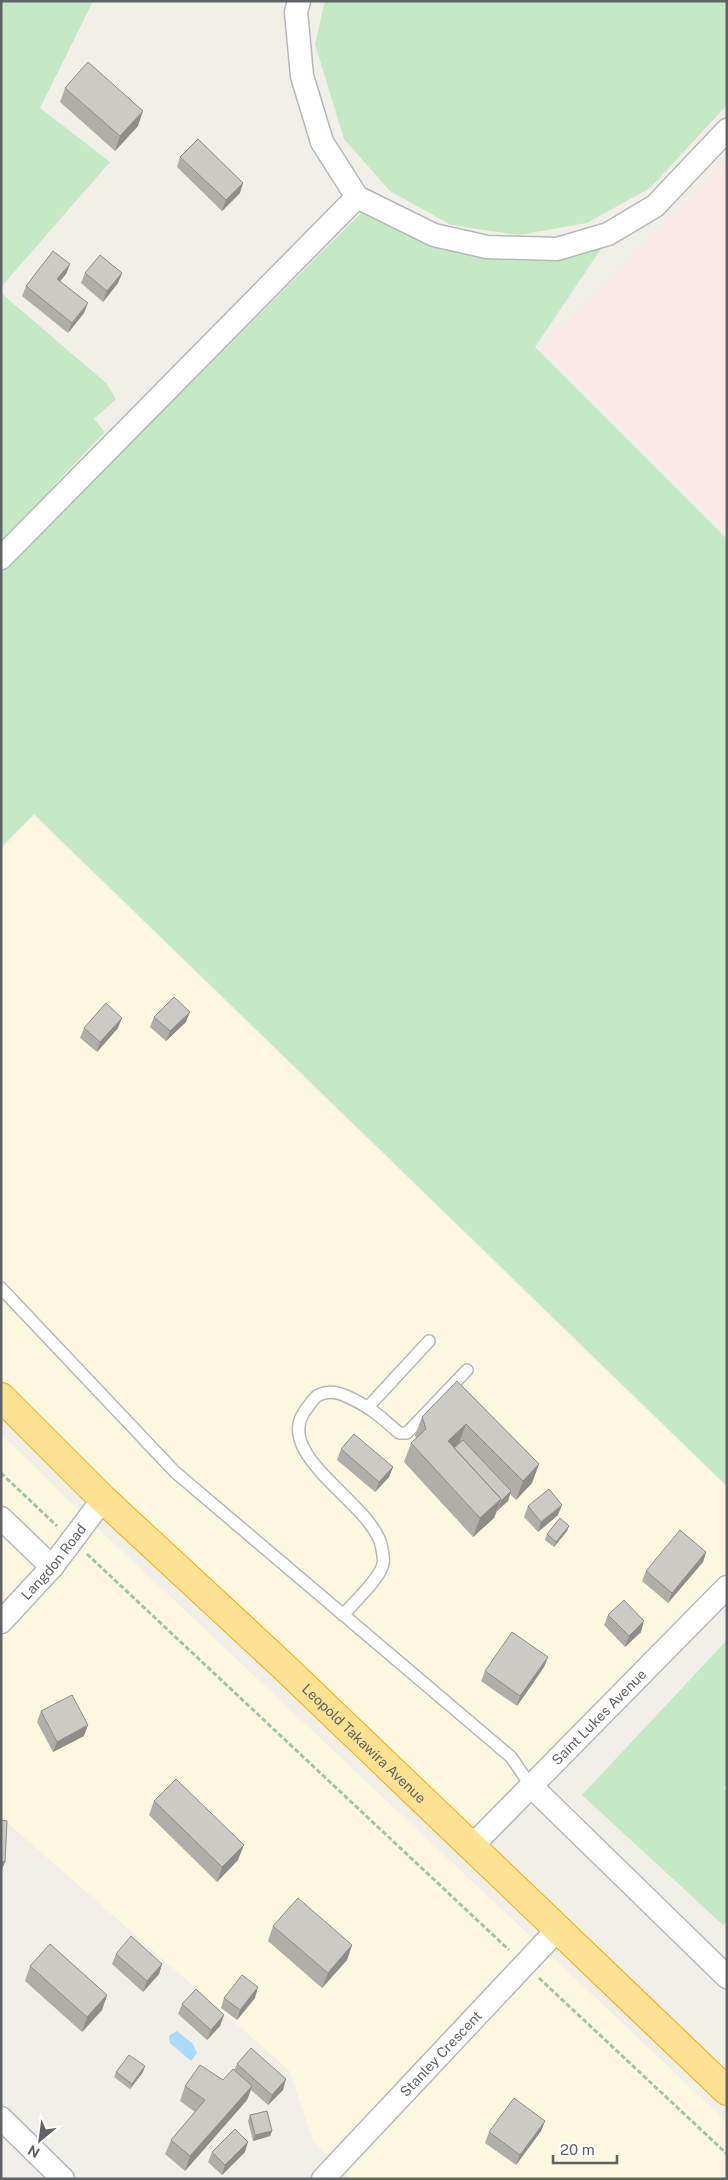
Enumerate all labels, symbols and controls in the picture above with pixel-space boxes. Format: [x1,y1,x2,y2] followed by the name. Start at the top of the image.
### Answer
[18,1521,89,1603] street label: Langdon Road
[548,1666,650,1768] street label: Saint Lukes Avenue
[299,1681,429,1806] street label: Leopold Takawira Avenue
[397,2008,485,2100] street label: Stanley Crescent
[15,2115,65,2165] north arrow
[553,2132,617,2164] scale bar
[560,2141,595,2158] text: 20 m
[25,2142,42,2161] text: N

